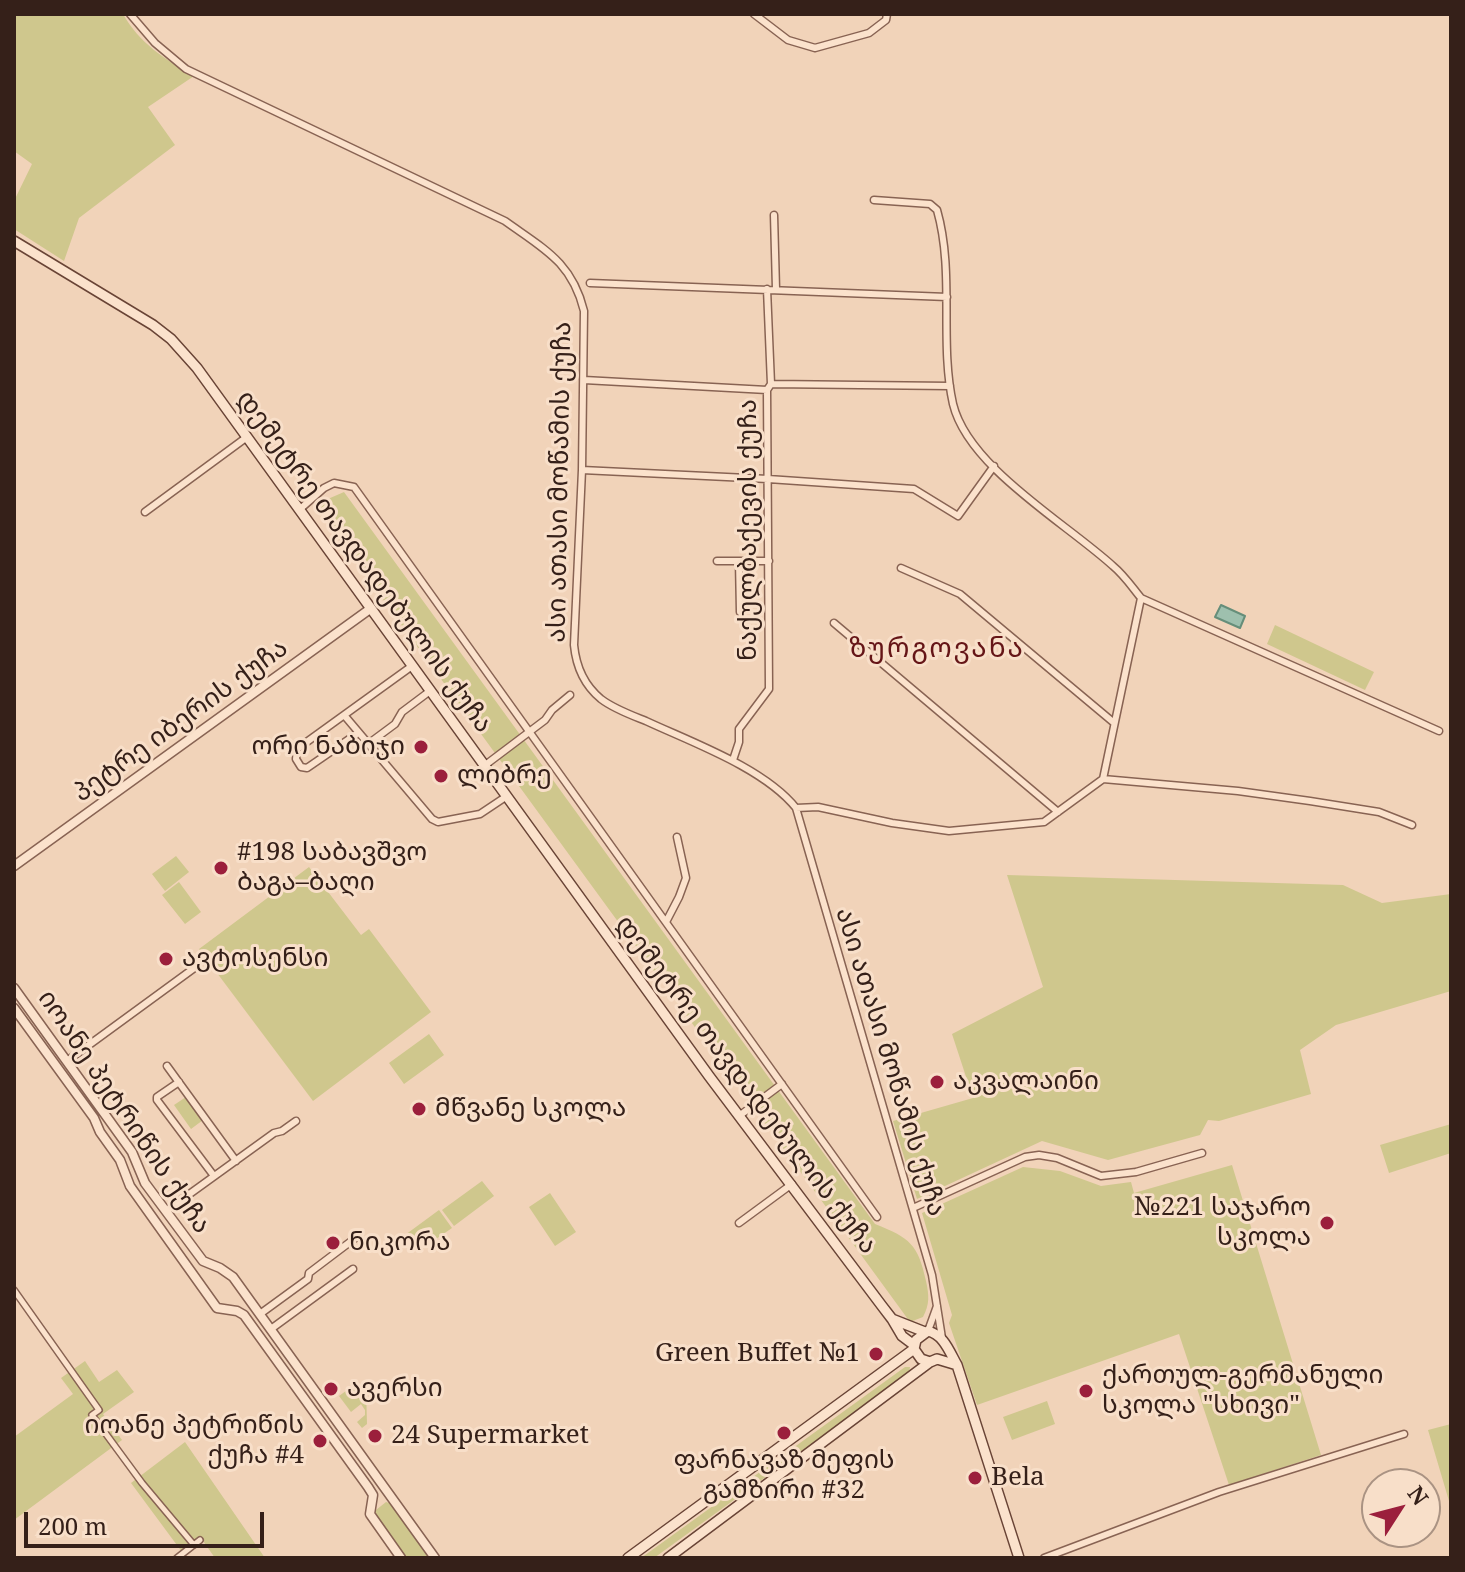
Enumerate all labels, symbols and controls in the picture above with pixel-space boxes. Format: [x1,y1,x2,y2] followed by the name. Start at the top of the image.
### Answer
[542,321,578,643] street label: ასი ათასი მოწამის ქუჩა
[229,385,499,739] street label: დემეტრე თავდადებულის ქუჩა
[733,399,765,661] street label: ნაქულბაქევის ქუჩა
[849,632,1025,666] district label: ზურგოვანა
[68,633,294,809] street label: პეტრე იბერის ქუჩა
[251,731,405,763] place label: ორი ნაბიჯი
[412,738,430,756] marker: ორი ნაბიჯი
[457,760,552,792] place label: ლიბრე
[432,767,450,785] marker: ლიბრე
[237,837,427,898] place label: #198 საბავშვო ბაგა–ბაღი
[212,859,230,877] marker: #198 საბავშვო ბაგა–ბაღი
[828,904,952,1220] street label: ასი ათასი მოწამის ქუჩა
[609,910,883,1260] street label: დემეტრე თავდადებულის ქუჩა
[182,943,328,975] place label: ავტოსენსი
[157,950,175,968] marker: ავტოსენსი
[31,984,217,1240] street label: იოანე პეტრიწის ქუჩა
[953,1066,1099,1098] place label: აკვალაინი
[928,1073,946,1091] marker: აკვალაინი
[435,1093,626,1125] place label: მწვანე სკოლა
[410,1100,428,1118] marker: მწვანე სკოლა
[1134,1192,1311,1254] place label: №221 საჯარო სკოლა
[1318,1214,1336,1232] marker: №221 საჯარო სკოლა
[349,1227,450,1259] place label: ნიკორა
[324,1234,342,1252] marker: ნიკორა
[655,1338,860,1370] place label: Green Buffet №1
[867,1345,885,1363] marker: Green Buffet №1
[1102,1360,1383,1422] place label: ქართულ-გერმანული სკოლა "სხივი"
[347,1373,443,1405] place label: ავერსი
[322,1380,340,1398] marker: ავერსი
[1077,1382,1095,1400] marker: ქართულ-გერმანული სკოლა "სხივი"
[85,1410,304,1472] place label: იოანე პეტრიწის ქუჩა #4
[391,1420,589,1452] place label: 24 Supermarket
[775,1424,793,1442] marker: ფარნავაზ მეფის გამზირი #32
[366,1427,384,1445] marker: 24 Supermarket
[311,1432,329,1450] marker: იოანე პეტრიწის ქუჩა #4
[673,1445,895,1506] place label: ფარნავაზ მეფის გამზირი #32
[991,1462,1045,1494] place label: Bela
[1361,1468,1441,1548] north arrow
[966,1469,984,1487] marker: Bela
[1402,1479,1436,1511] text: N
[28,1496,268,1546] scale bar
[38,1509,107,1542] text: 200 m

